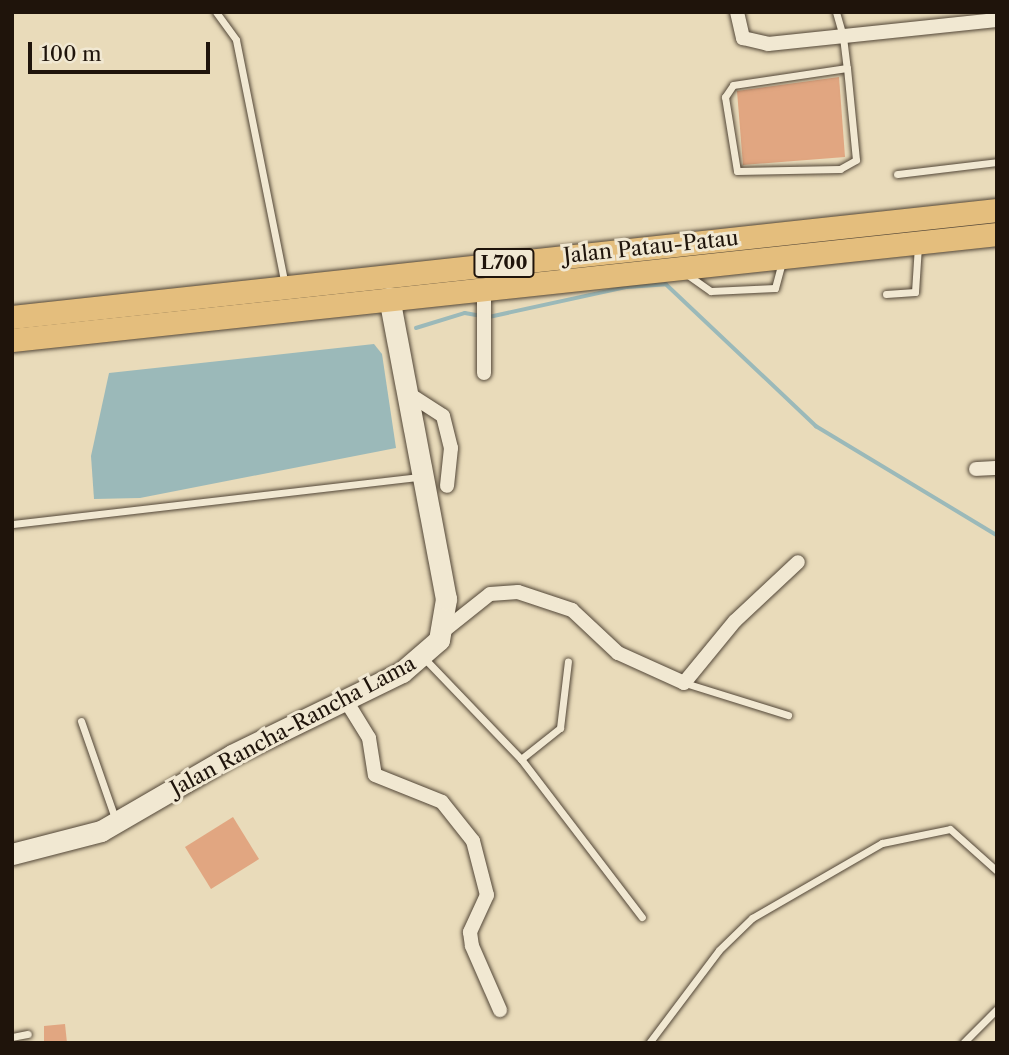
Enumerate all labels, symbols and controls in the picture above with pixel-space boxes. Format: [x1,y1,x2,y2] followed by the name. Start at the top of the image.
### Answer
[32,28,214,72] scale bar
[41,41,102,66] text: 100 m
[562,225,740,269] street label: Jalan Patau-Patau
[472,247,536,278] road number: L700
[166,650,420,802] street label: Jalan Rancha-Rancha Lama

